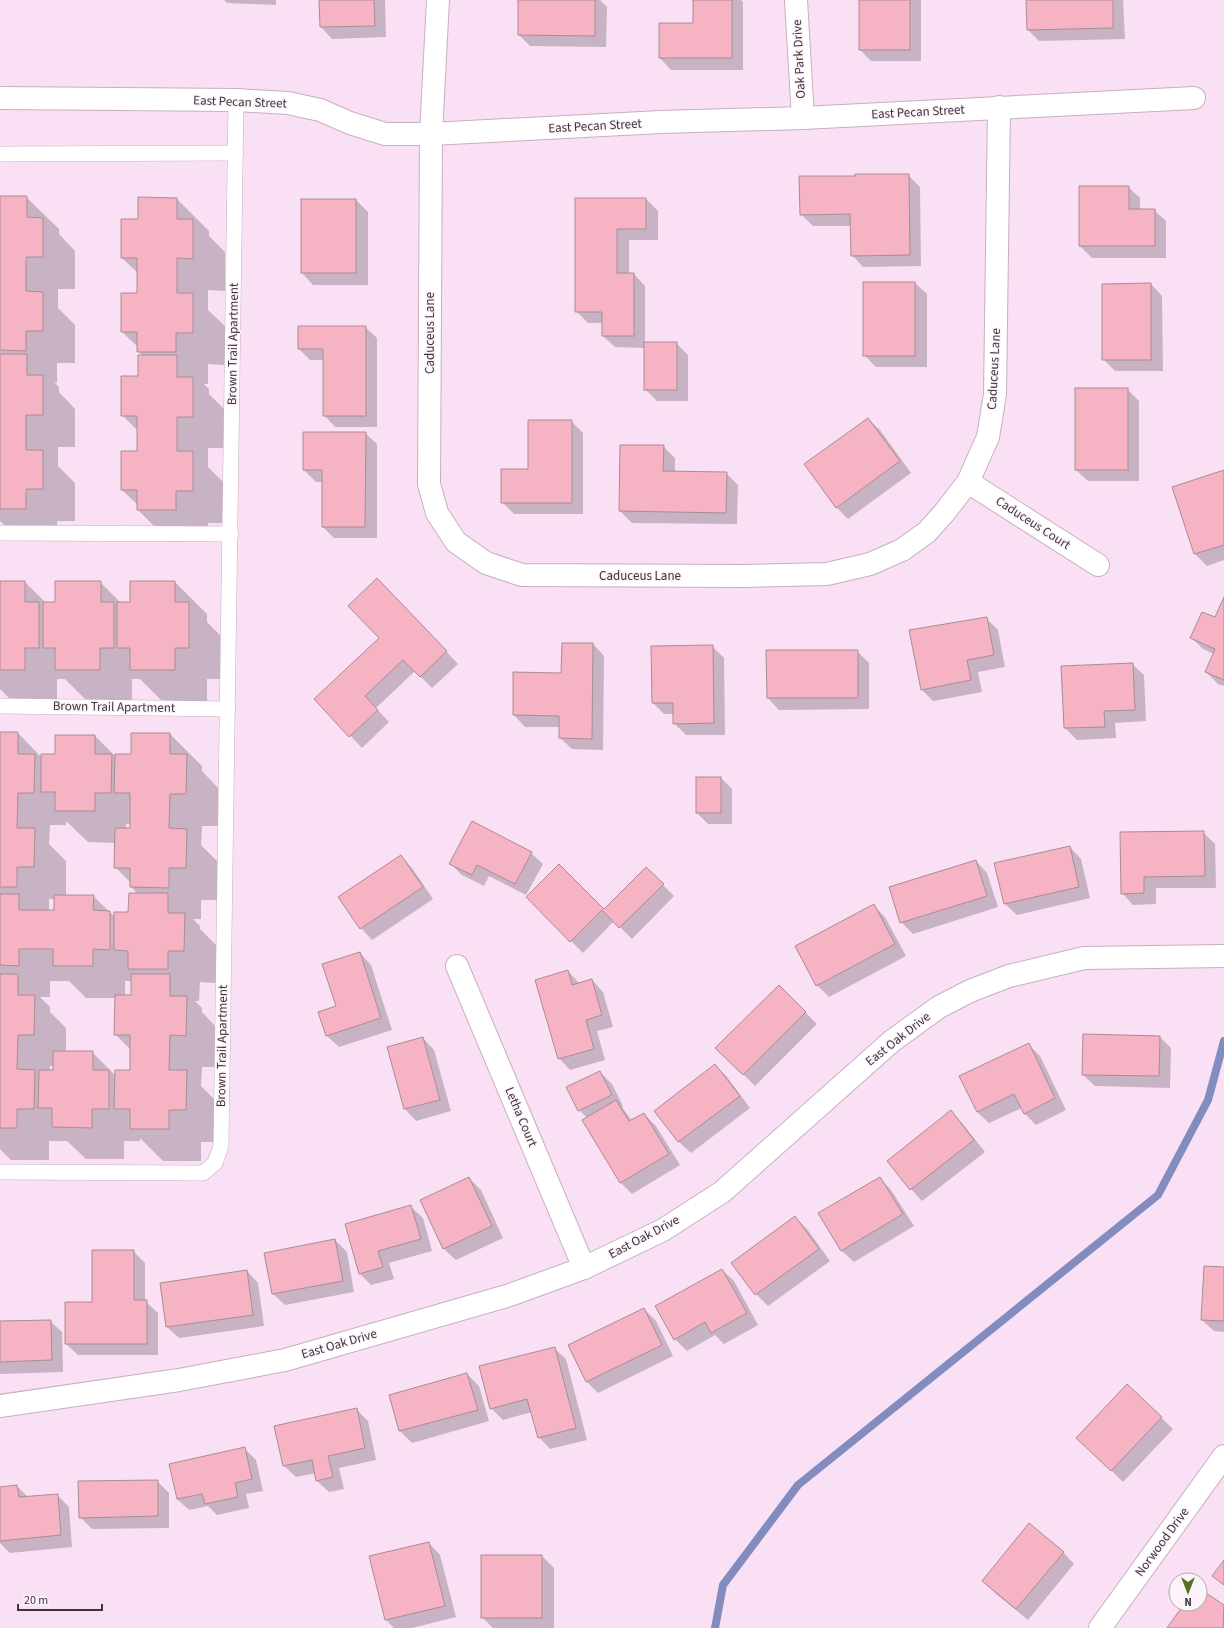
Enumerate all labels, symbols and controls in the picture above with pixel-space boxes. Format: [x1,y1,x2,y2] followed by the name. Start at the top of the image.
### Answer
[788,19,810,99] street label: Oak Park Drive
[193,91,288,113] street label: East Pecan Street
[871,101,966,123] street label: East Pecan Street
[548,115,643,137] street label: East Pecan Street
[223,282,243,405] street label: Brown Trail Apartment
[421,292,439,374] street label: Caduceus Lane
[983,328,1005,410] street label: Caduceus Lane
[992,492,1074,554] street label: Caduceus Court
[599,567,681,585] street label: Caduceus Lane
[53,697,176,717] street label: Brown Trail Apartment
[212,984,232,1107] street label: Brown Trail Apartment
[862,1008,934,1070] street label: East Oak Drive
[500,1084,542,1150] street label: Letha Court
[605,1211,683,1263] street label: East Oak Drive
[299,1325,379,1363] street label: East Oak Drive
[1131,1504,1193,1580] street label: Norwood Drive
[1168,1572,1208,1612] north arrow
[18,1586,102,1612] scale bar
[24,1592,48,1609] text: 20 m
[1184,1594,1192,1609] text: N

